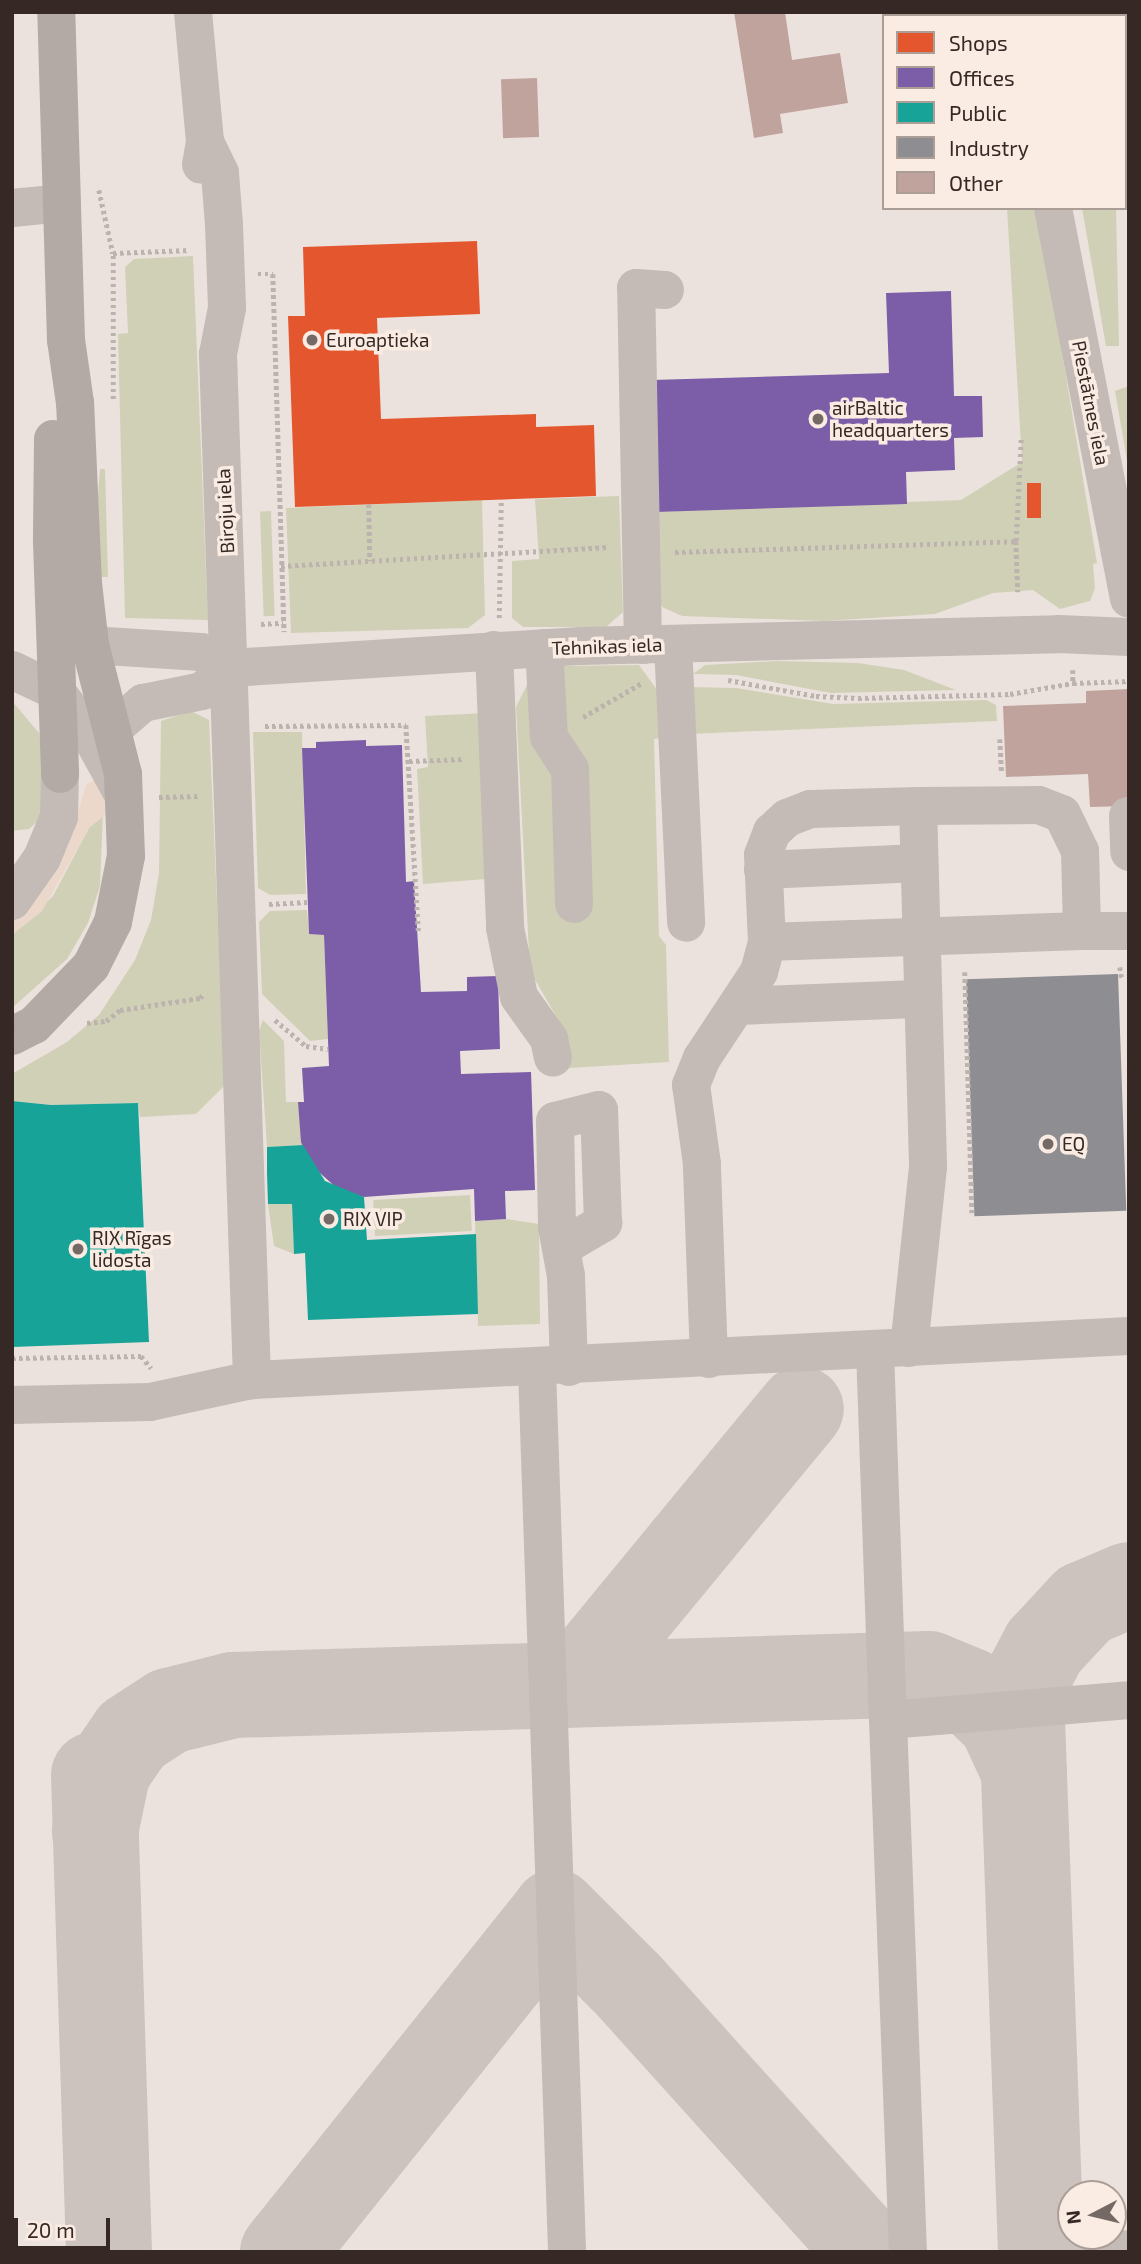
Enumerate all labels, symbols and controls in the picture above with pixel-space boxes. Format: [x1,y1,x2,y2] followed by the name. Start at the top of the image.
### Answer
[882,14,1127,210] legend
[949,30,1008,55] text: Shops
[949,65,1015,90] text: Offices
[949,100,1007,125] text: Public
[949,135,1029,160] text: Industry
[949,170,1003,195] text: Other
[326,329,429,351] place label: Euroaptieka
[304,332,320,348] marker: Euroaptieka
[1068,339,1114,467] street label: Piestātnes iela
[832,397,949,441] place label: airBaltic headquarters
[810,411,826,427] marker: airBaltic headquarters
[211,468,239,554] street label: Biroju iela
[551,633,663,659] street label: Tehnikas iela
[1062,1133,1085,1155] place label: EQ
[1040,1136,1056,1152] marker: EQ
[343,1208,403,1230] place label: RIX VIP
[321,1211,337,1227] marker: RIX VIP
[92,1227,172,1271] place label: RIX Rīgas lidosta
[70,1241,86,1257] marker: RIX Rīgas lidosta
[1057,2180,1127,2250] north arrow
[18,2204,114,2248] scale bar
[1060,2209,1085,2226] text: N
[27,2217,75,2242] text: 20 m

